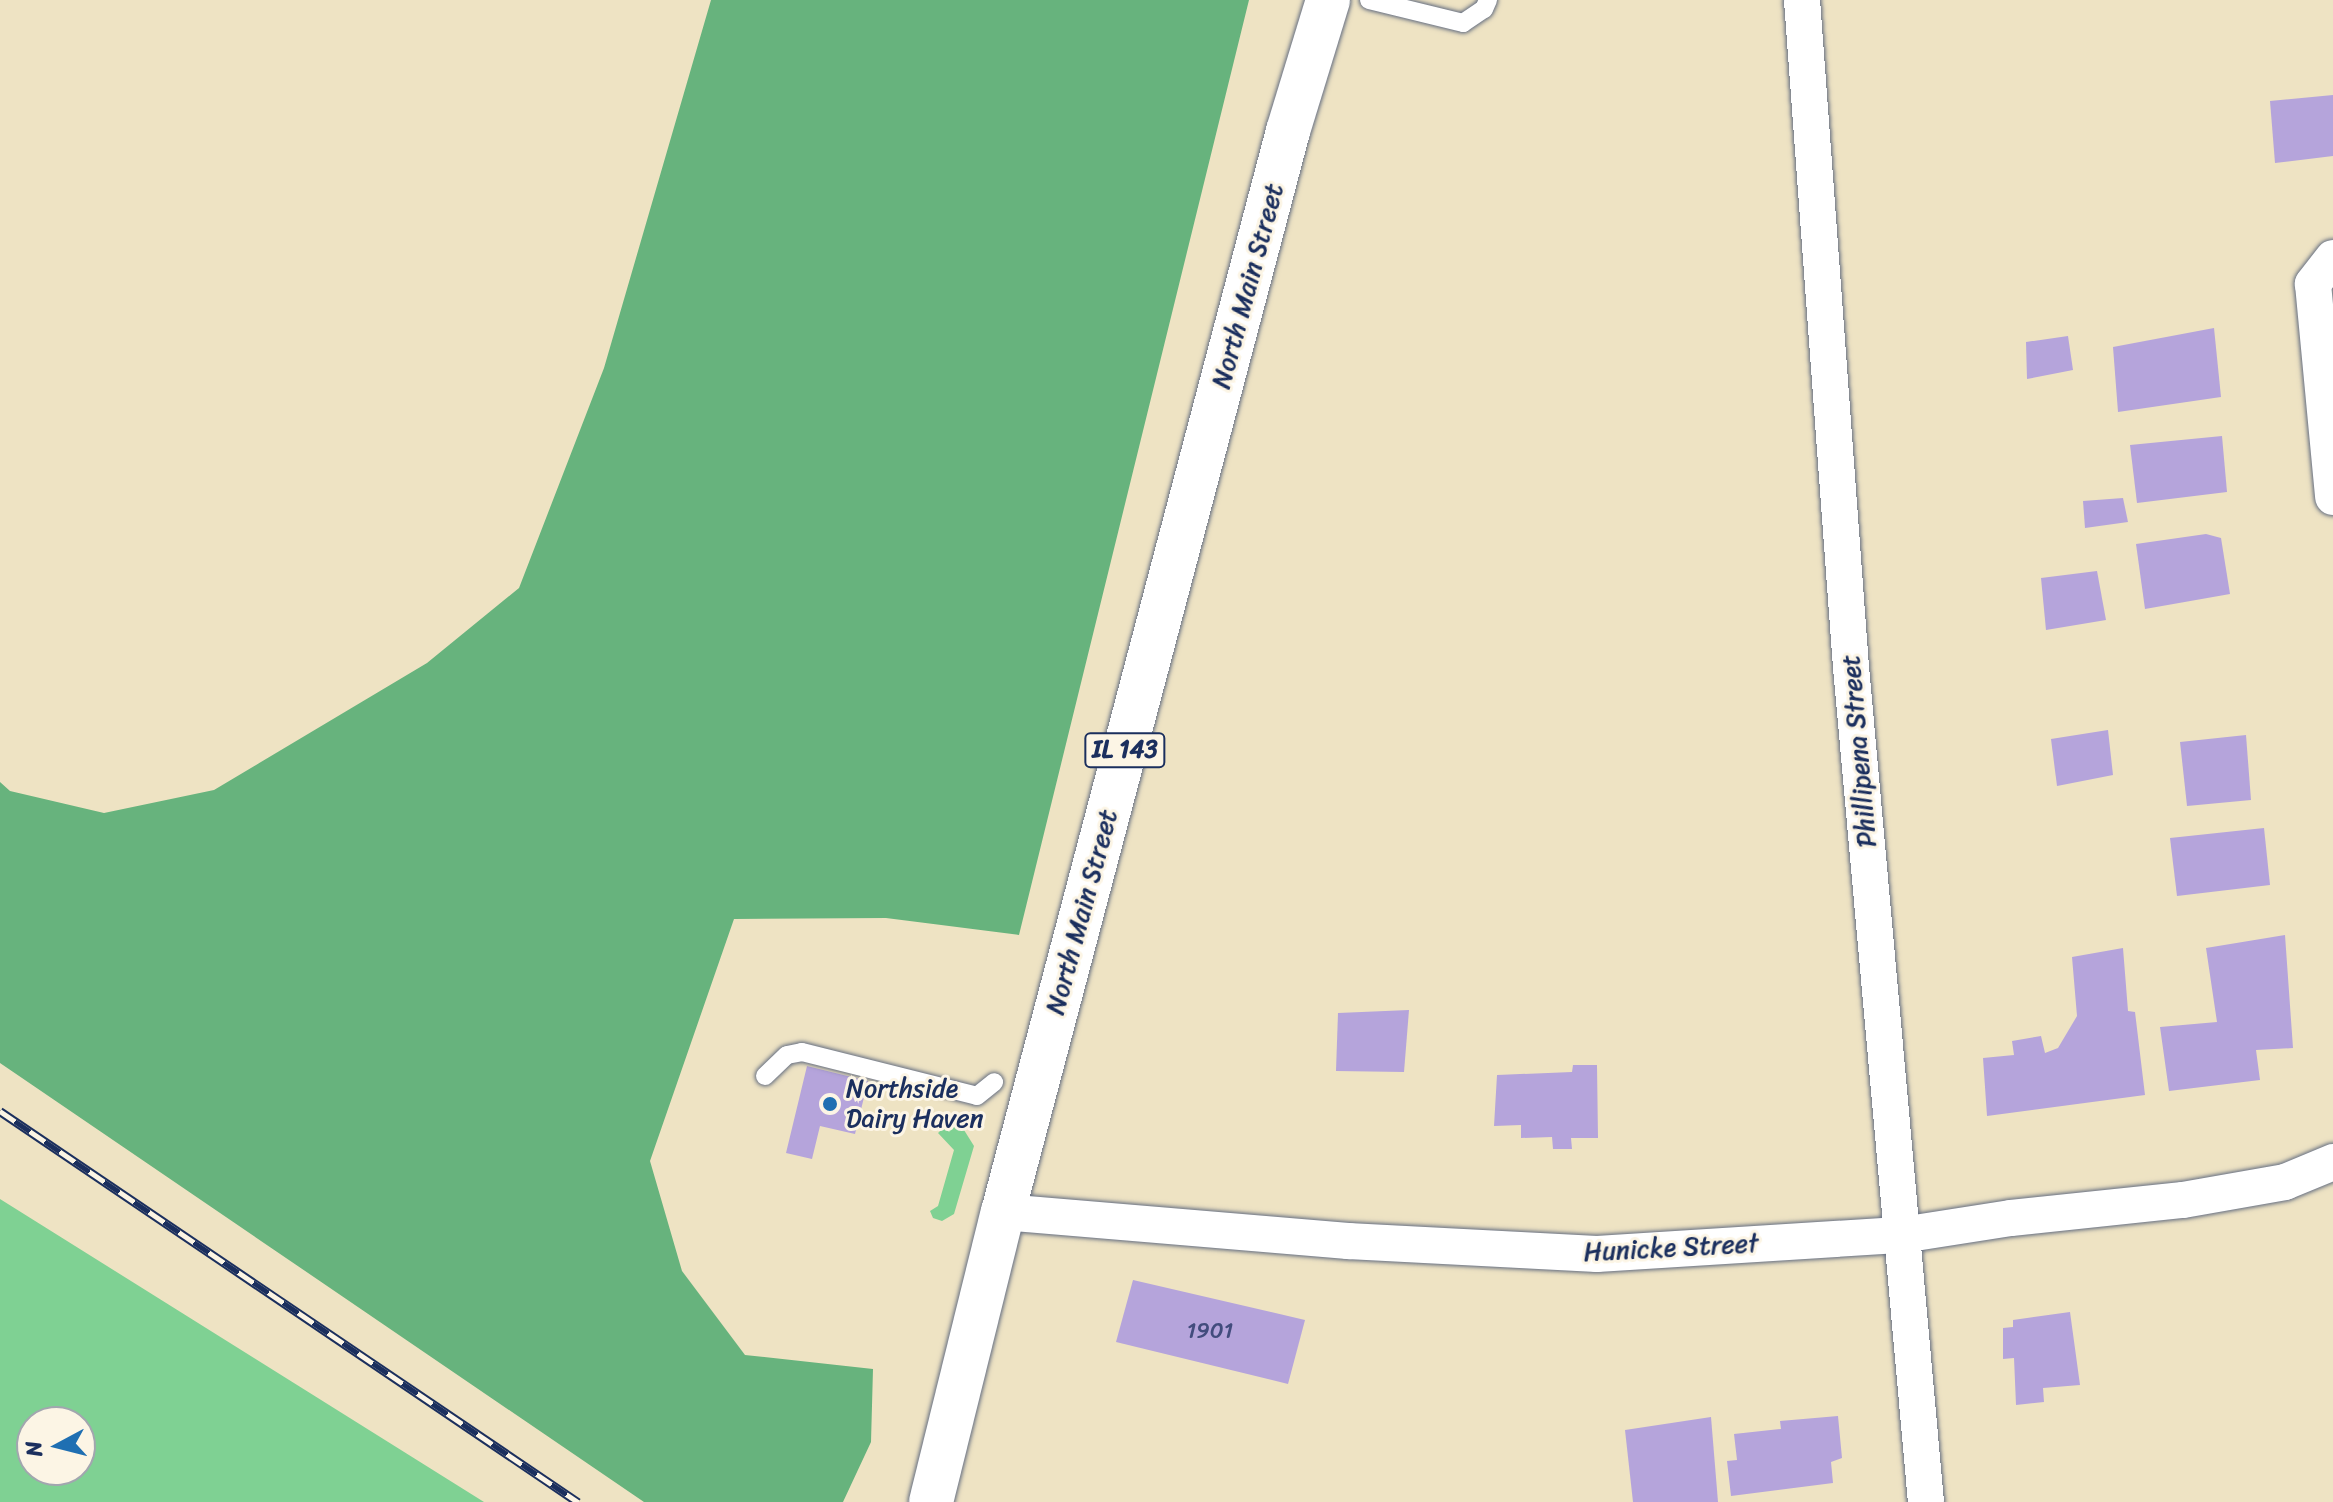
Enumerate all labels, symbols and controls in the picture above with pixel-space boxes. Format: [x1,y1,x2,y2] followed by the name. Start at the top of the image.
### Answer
[1206,180,1290,392] street label: North Main Street
[1835,653,1883,849] street label: Phillipena Street
[1083,730,1167,770] road number: IL 143
[1040,806,1124,1018] street label: North Main Street
[846,1073,984,1134] place label: Northside Dairy Haven
[821,1095,839,1113] marker: Northside Dairy Haven
[1583,1228,1759,1268] street label: Hunicke Street
[1187,1318,1233,1344] house number: 1901
[16,1406,96,1486] north arrow
[13,1439,54,1459] text: N

